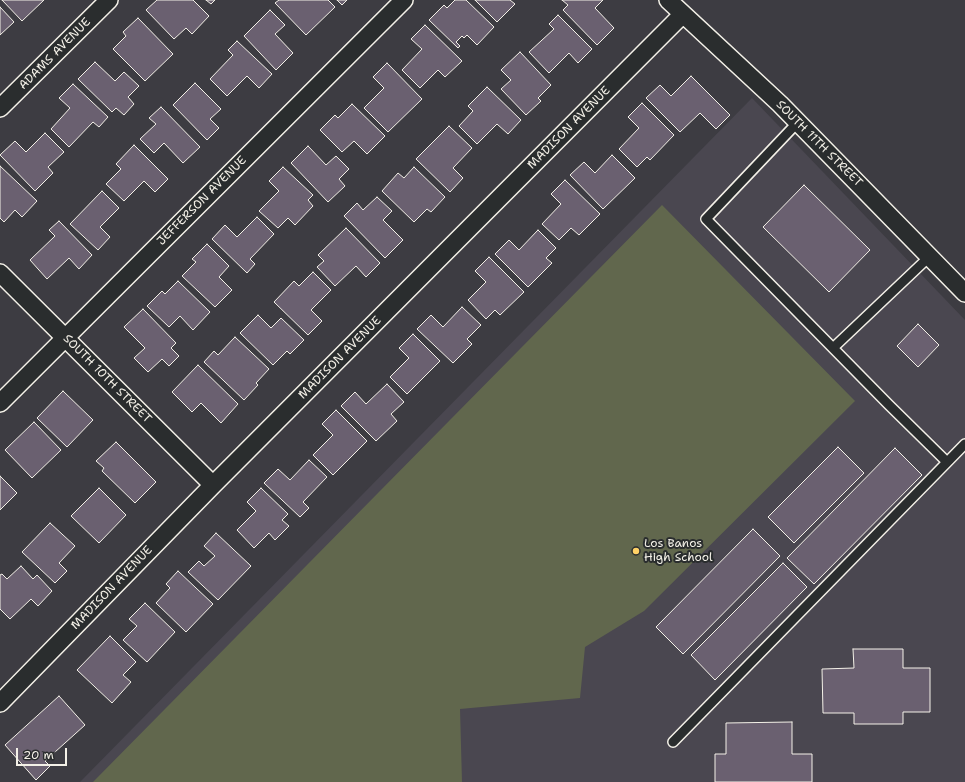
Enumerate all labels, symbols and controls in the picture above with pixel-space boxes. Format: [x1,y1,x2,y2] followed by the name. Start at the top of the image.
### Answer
[16,15,94,93] street label: ADAMS AVENUE
[525,84,613,172] street label: MADISON AVENUE
[773,98,865,190] street label: SOUTH 11TH STREET
[154,153,250,249] street label: JEFFERSON AVENUE
[296,314,384,402] street label: MADISON AVENUE
[60,332,154,426] street label: SOUTH 10TH STREET
[644,537,713,565] place label: Los Banos High School
[68,543,156,633] street label: MADISON AVENUE
[631,546,641,556] marker: Los Banos High School
[18,740,69,766] scale bar
[23,747,54,763] text: 20 m

